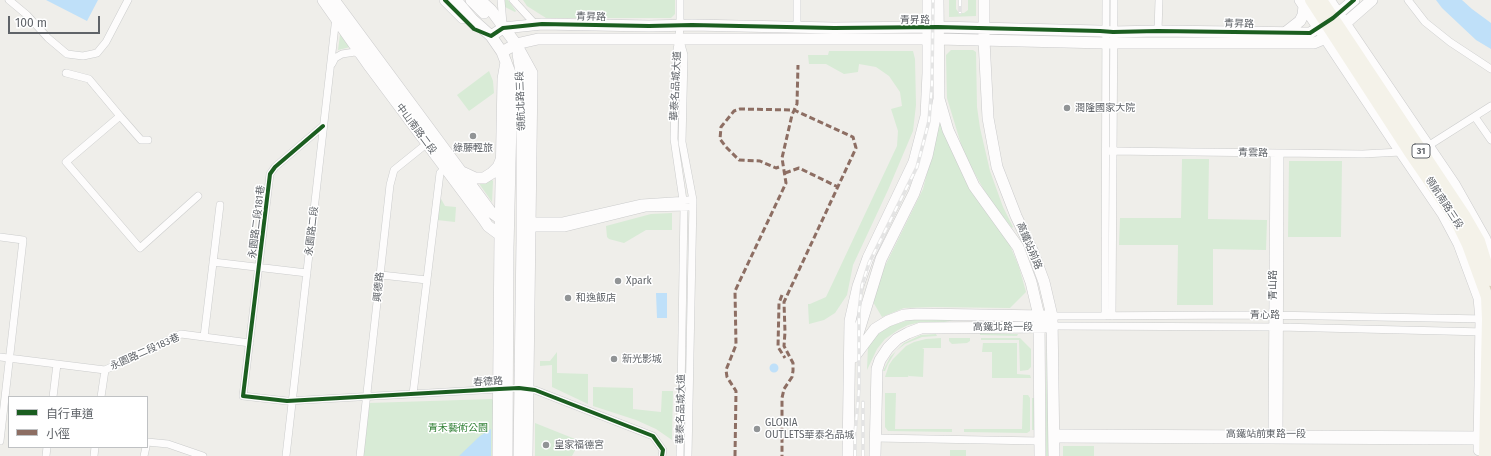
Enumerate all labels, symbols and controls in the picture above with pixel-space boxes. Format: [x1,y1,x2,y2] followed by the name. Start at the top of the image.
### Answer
[10,8,102,34] scale bar
[576,11,606,23] street label: 青昇路
[900,14,930,26] street label: 青昇路
[15,16,47,30] text: 100 m
[1224,18,1254,30] street label: 青昇路
[668,51,684,121] street label: 華泰名品城大道
[514,71,528,131] street label: 領航北路三段
[393,101,439,157] street label: 中山南路二段
[1075,102,1135,114] place label: 潤隆國家大院
[1062,103,1072,113] marker: 潤隆國家大院
[468,131,478,141] marker: 綠藤輕旅
[453,142,493,154] place label: 綠藤輕旅
[1412,144,1430,158] road number: 31
[1238,147,1268,159] street label: 青雲路
[1423,175,1465,231] street label: 領航南路三段
[247,185,267,259] street label: 永園路二段181巷
[303,205,321,257] street label: 永園路二段
[1014,221,1044,271] street label: 高鐵站前路
[1267,270,1279,300] street label: 青山路
[371,271,387,303] street label: 興德路
[626,275,652,287] place label: Xpark
[613,276,623,286] marker: Xpark
[576,292,616,304] place label: 和逸飯店
[563,293,573,303] marker: 和逸飯店
[1250,309,1280,321] street label: 青心路
[973,321,1033,333] street label: 高鐵北路一段
[108,331,182,373] street label: 永園路二段183巷
[622,353,662,365] place label: 新光影城
[609,354,619,364] marker: 新光影城
[674,374,688,444] street label: 華泰名品城大道
[473,375,503,389] street label: 春德路
[8,396,148,448] legend
[46,407,94,421] text: 自行車道
[765,417,854,440] place label: GLORIA OUTLETS華泰名品城
[428,422,488,434] park label: 青禾藝術公園
[752,424,762,434] marker: GLORIA OUTLETS華泰名品城
[46,427,70,441] text: 小徑
[1226,428,1306,440] street label: 高鐵站前東路一段
[554,439,604,451] place label: 皇家福德宮
[541,440,551,450] marker: 皇家福德宮

